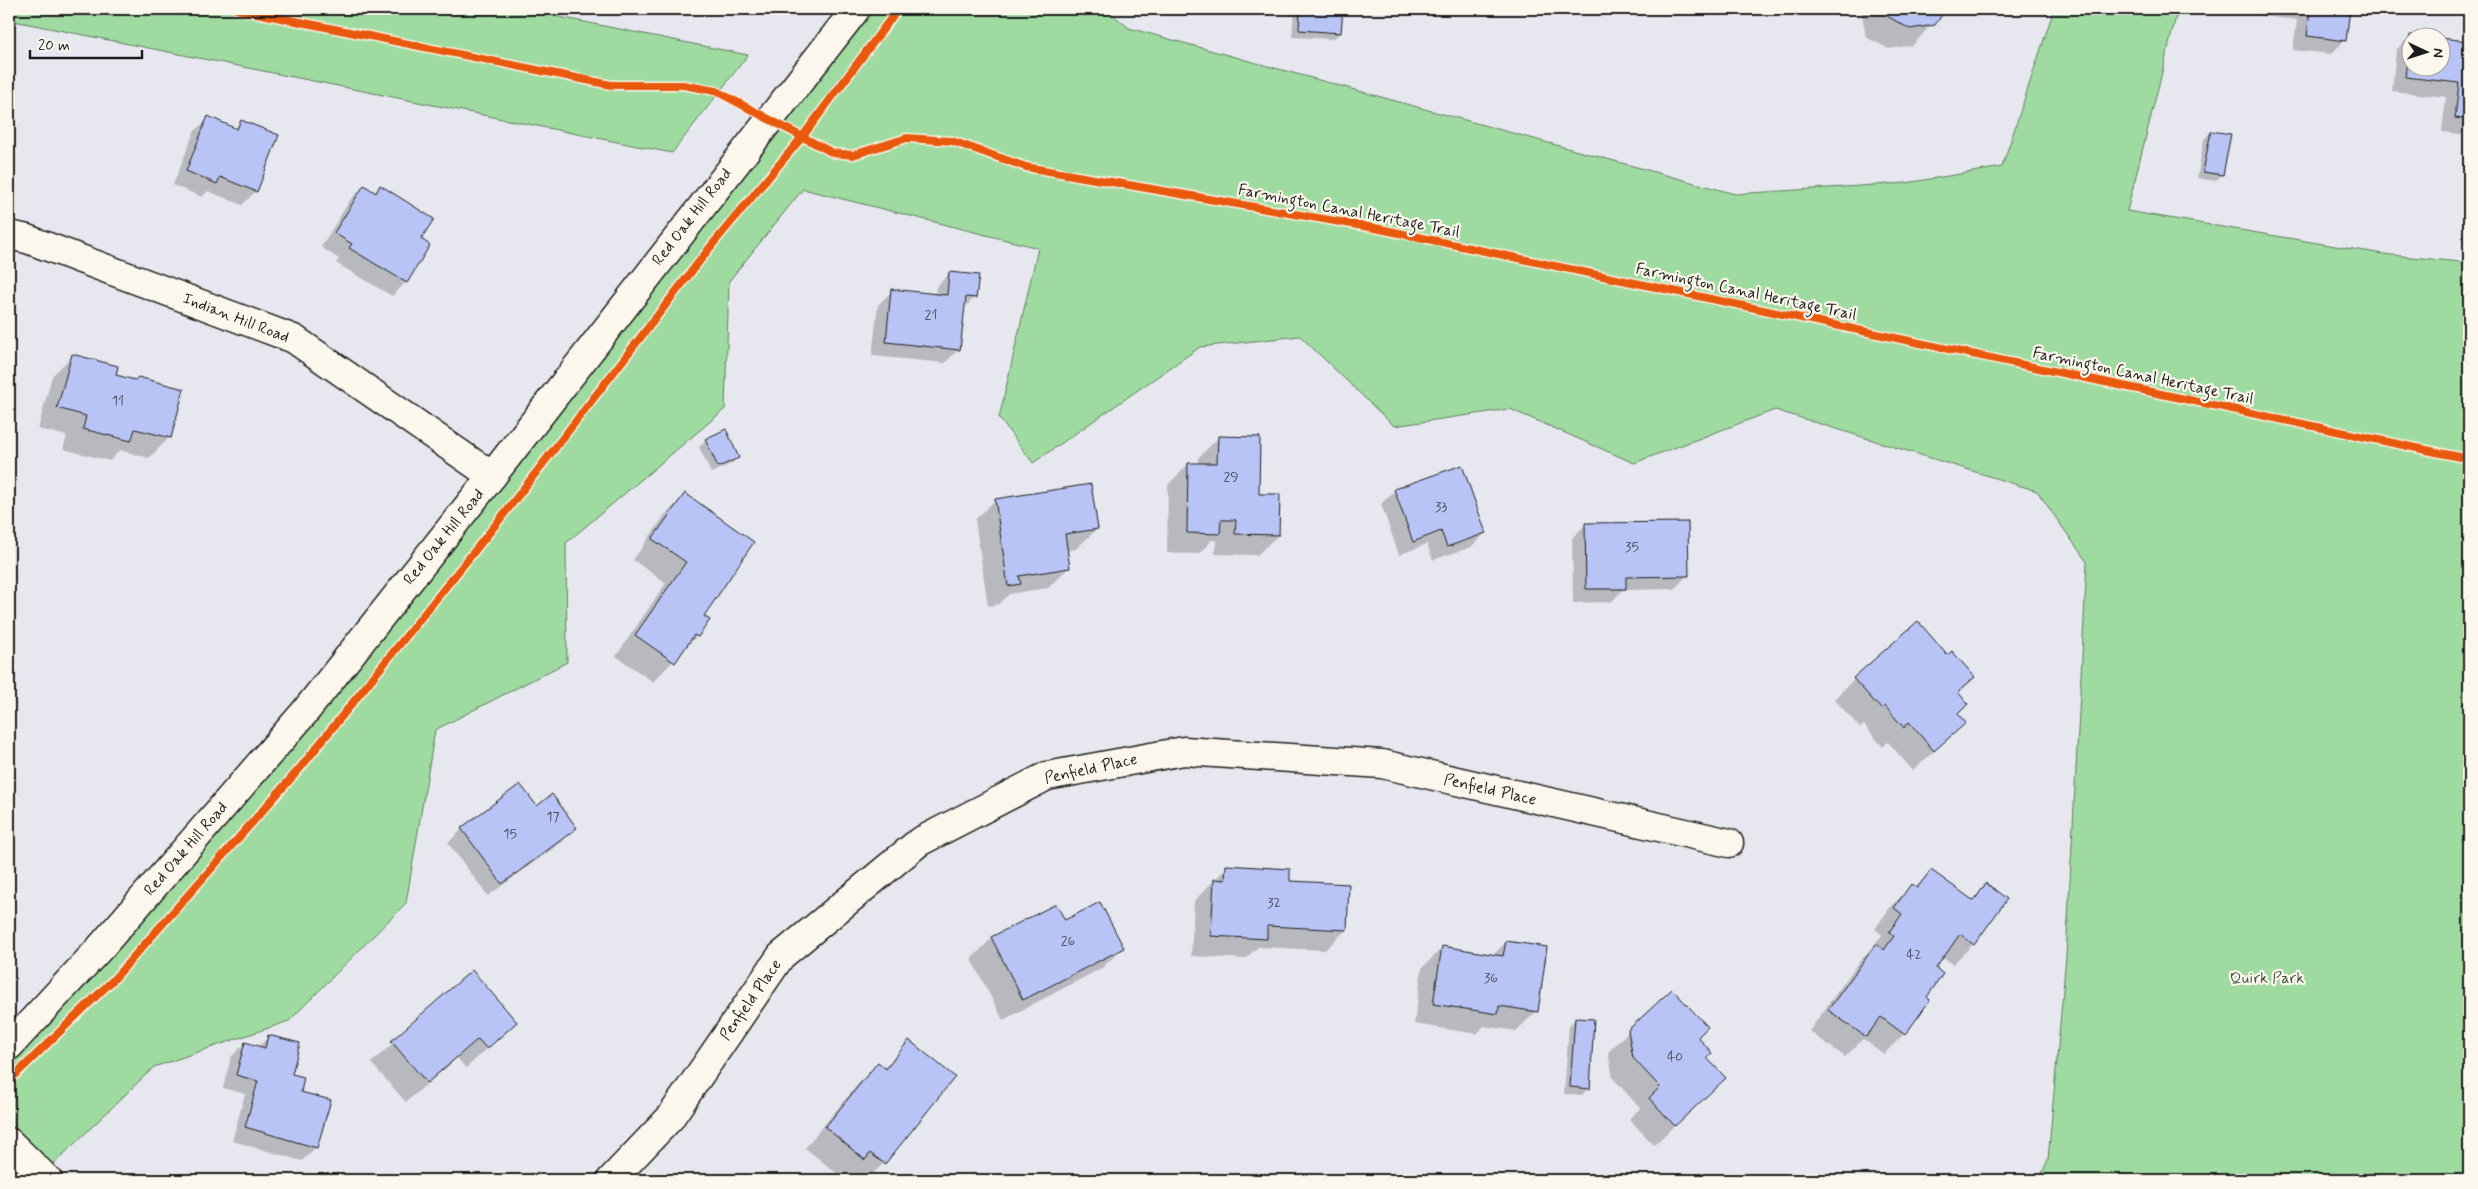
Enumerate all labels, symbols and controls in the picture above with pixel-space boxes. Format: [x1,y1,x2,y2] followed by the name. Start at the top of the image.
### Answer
[30,28,142,60] scale bar
[2400,28,2450,78] north arrow
[38,36,70,56] text: 20 m
[2429,48,2447,58] text: N
[647,164,737,270] street label: Red Oak Hill Road
[1236,179,1462,244] street label: Farmington Canal Heritage Trail
[1633,258,1858,327] street label: Farmington Canal Heritage Trail
[180,288,292,348] street label: Indian Hill Road
[925,306,937,324] house number: 21
[2030,342,2255,411] street label: Farmington Canal Heritage Trail
[112,392,124,410] house number: 11
[1223,468,1239,486] house number: 29
[399,485,489,589] street label: Red Oak Hill Road
[1435,498,1447,516] house number: 33
[1625,538,1639,556] house number: 35
[1043,749,1139,789] street label: Penfield Place
[1442,769,1538,811] street label: Penfield Place
[139,798,233,900] street label: Red Oak Hill Road
[546,808,560,826] house number: 17
[503,825,517,843] house number: 15
[1267,894,1281,912] house number: 32
[1061,932,1076,950] house number: 26
[1906,946,1922,964] house number: 42
[715,955,787,1045] street label: Penfield Place
[2230,968,2304,989] park label: Quirk Park
[1484,969,1498,987] house number: 36
[1667,1048,1683,1066] house number: 40

